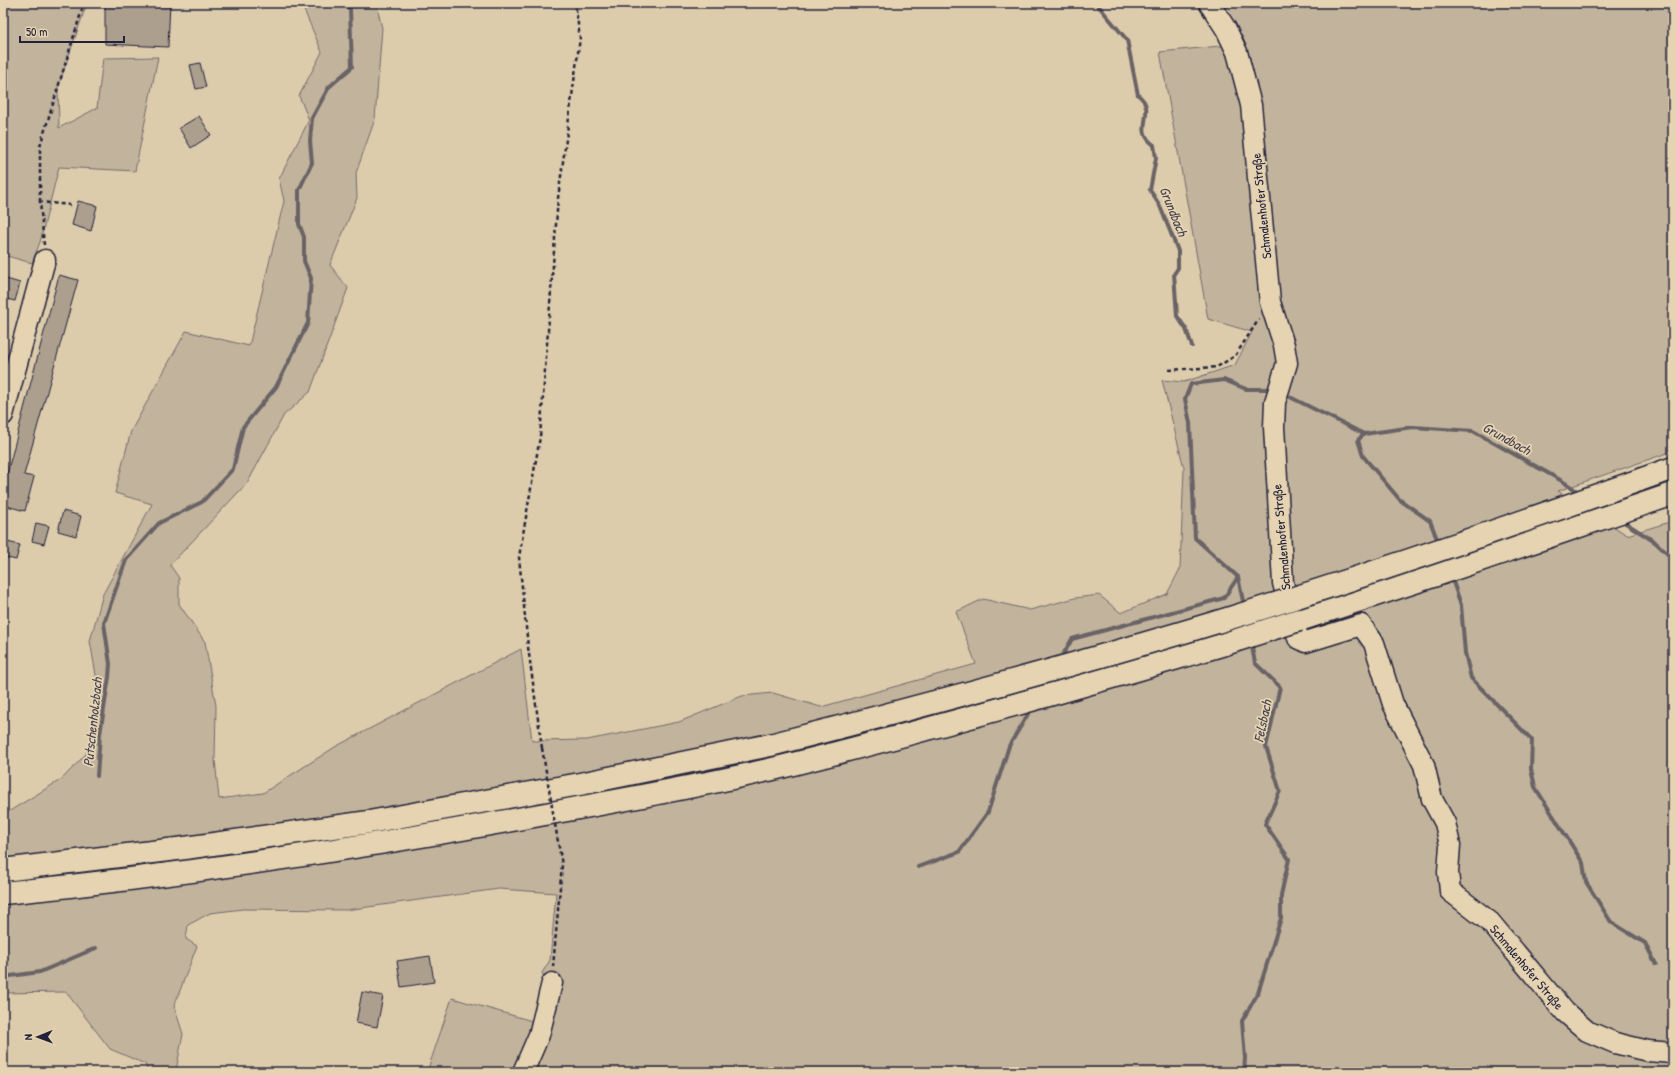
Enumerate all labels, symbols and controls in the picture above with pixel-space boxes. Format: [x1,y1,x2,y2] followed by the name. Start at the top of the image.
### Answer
[20,18,124,44] scale bar
[26,23,47,40] text: 50 m
[1247,152,1275,260] street label: Schmalenhofer Straße
[1155,183,1193,240] water label: Grundbach
[1480,417,1535,459] water label: Grundbach
[1267,483,1295,591] street label: Schmalenhofer Straße
[78,675,106,768] water label: Putschenholzbach
[1248,697,1276,744] water label: Felsbach
[1486,921,1568,1013] street label: Schmalenhofer Straße
[18,1017,58,1057] north arrow
[21,1034,35,1040] text: N

